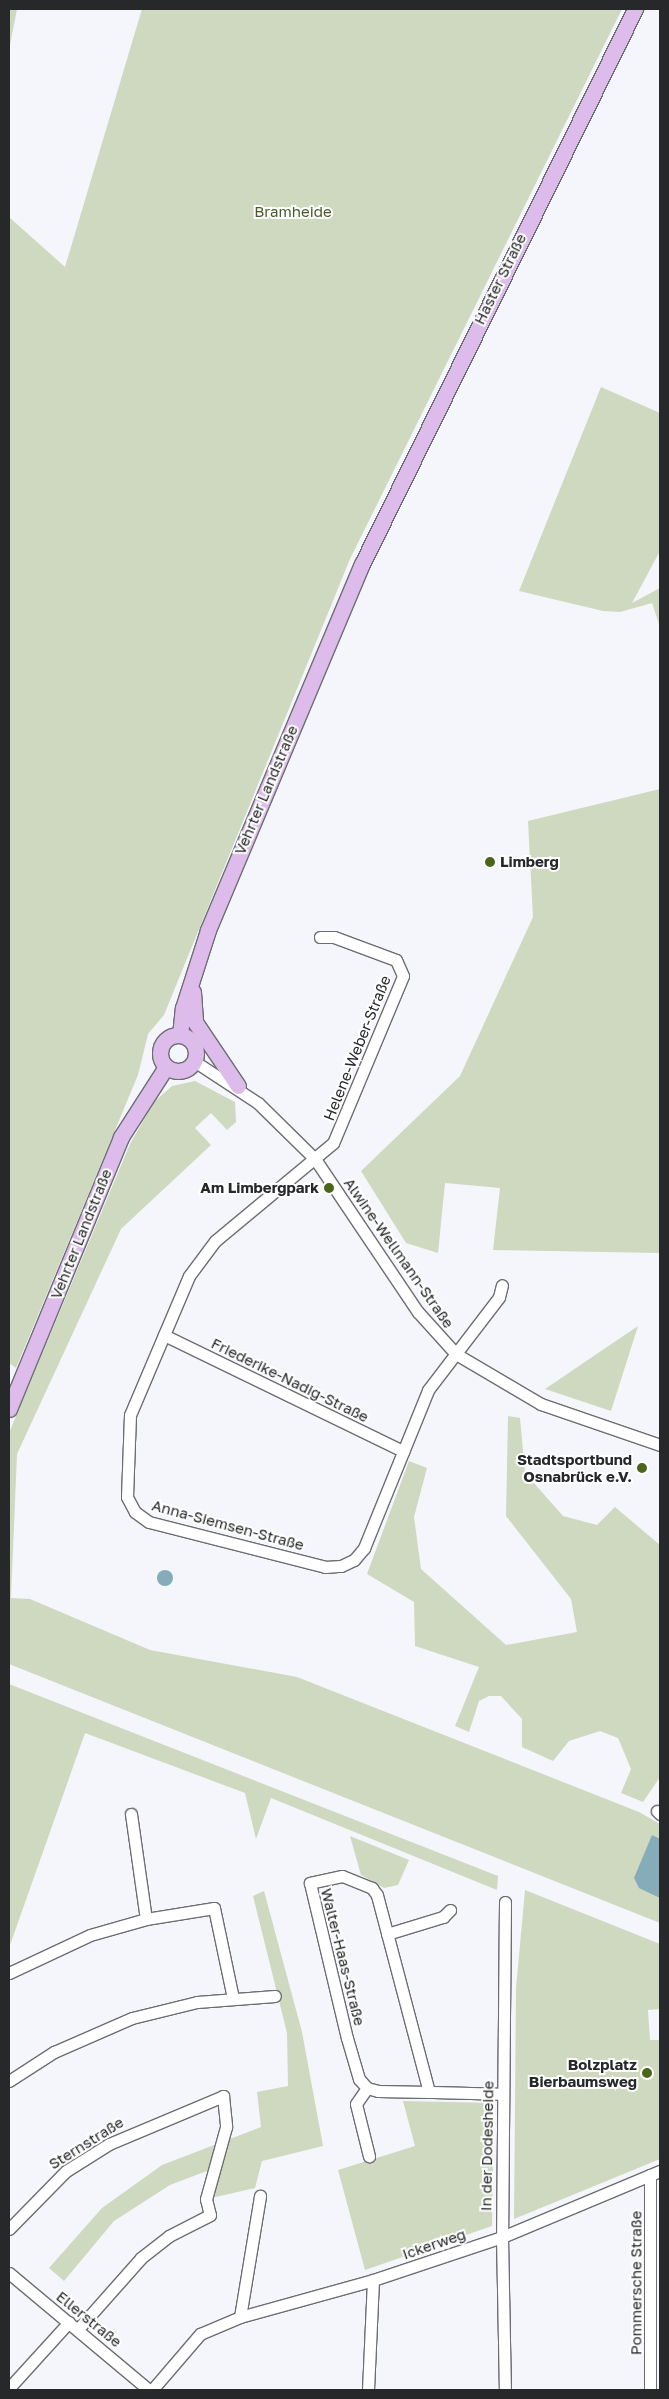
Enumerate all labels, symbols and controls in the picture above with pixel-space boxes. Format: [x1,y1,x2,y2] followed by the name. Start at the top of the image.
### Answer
[254,203,332,221] park label: Bramheide
[470,231,530,327] street label: Haster Straße
[231,723,301,857] street label: Vehrter Landstraße
[500,853,559,871] place label: Limberg
[484,856,496,868] marker: Limberg
[320,973,394,1123] street label: Helene-Weber-Straße
[47,1166,115,1302] street label: Vehrter Landstraße
[340,1174,458,1332] street label: Alwine-Wellmann-Straße
[200,1179,319,1197] place label: Am Limbergpark
[323,1182,335,1194] marker: Am Limbergpark
[208,1334,372,1426] street label: Friederike-Nadig-Straße
[517,1450,632,1485] place label: Stadtsportbund Osnabrück e.V.
[636,1462,648,1474] marker: Stadtsportbund Osnabrück e.V.
[150,1496,306,1554] street label: Anna-Siemsen-Straße
[317,1886,369,2028] street label: Walter-Haas-Straße
[529,2055,637,2090] place label: Bolzplatz Bierbaumsweg
[641,2067,653,2079] marker: Bolzplatz Bierbaumsweg
[477,2081,497,2211] street label: In der Dodesheide
[45,2113,127,2173] street label: Sternstraße
[627,2211,645,2355] street label: Pommersche Straße
[400,2225,468,2263] street label: Ickerweg
[53,2287,125,2351] street label: Ellerstraße

